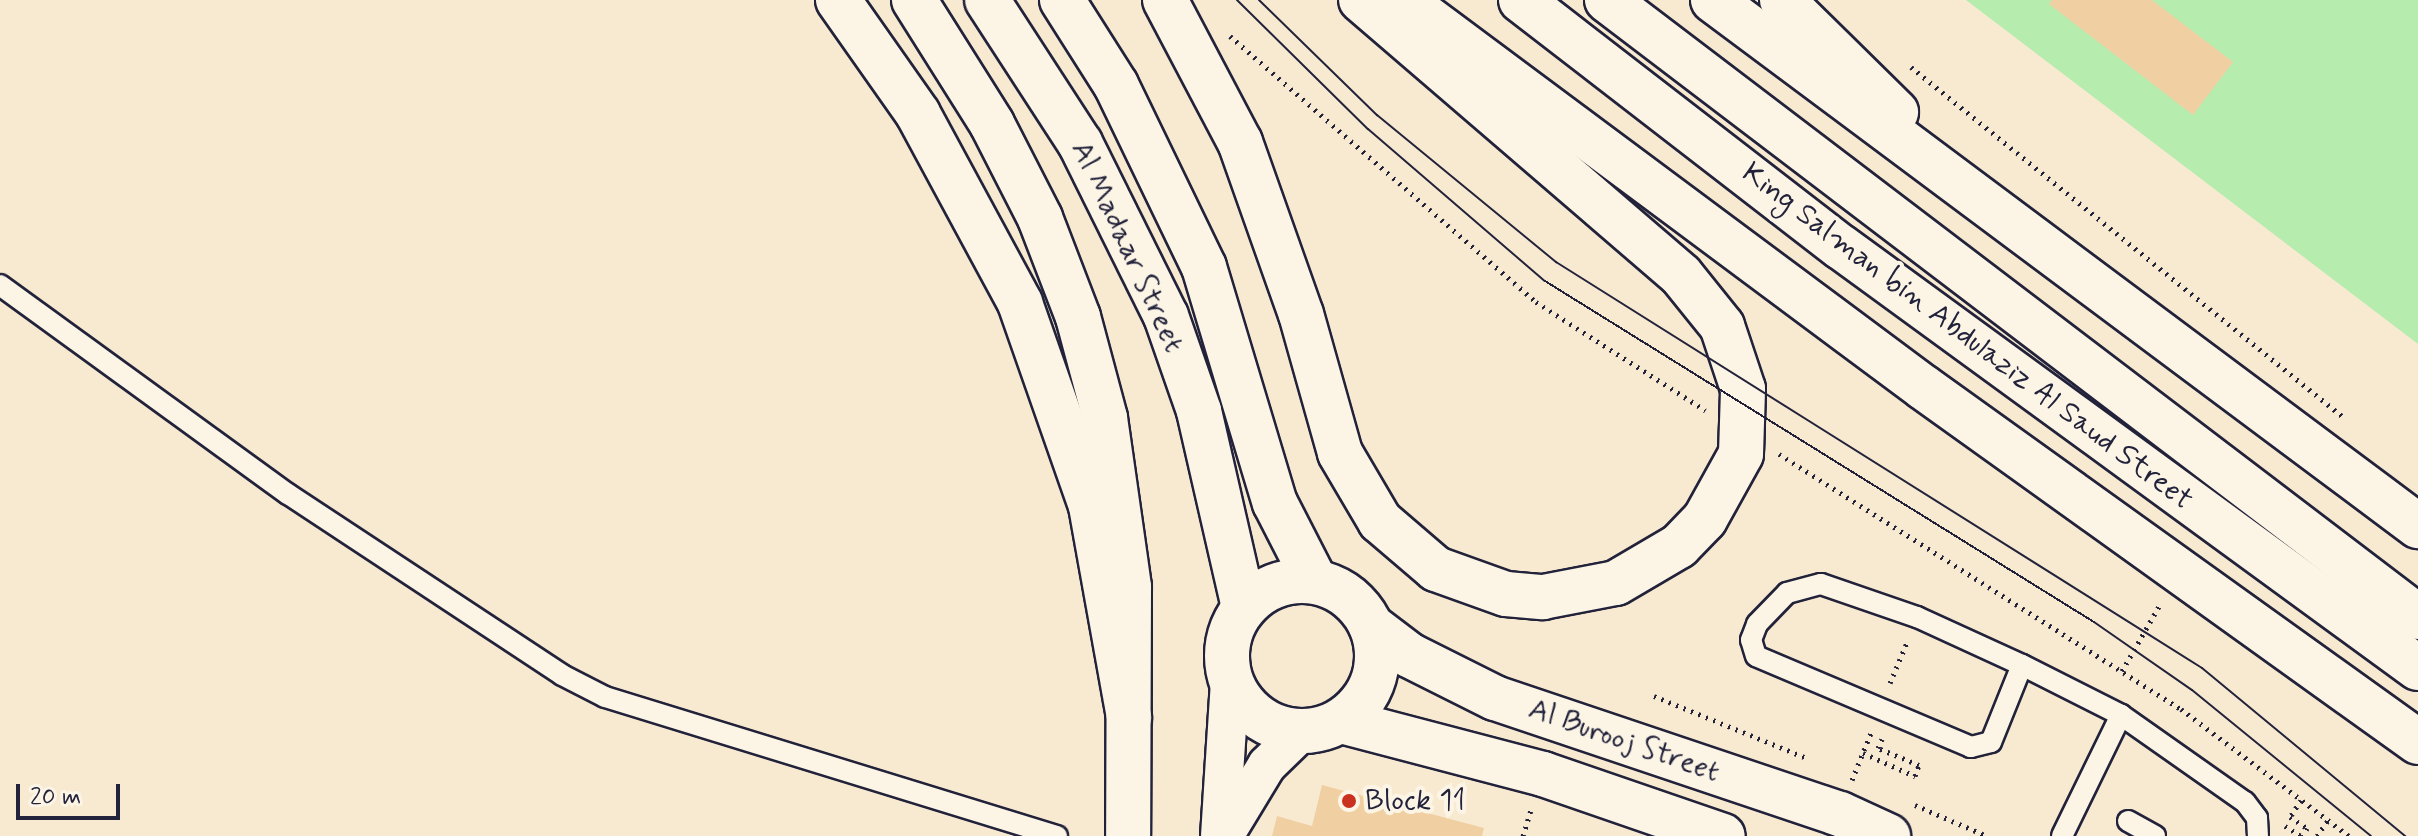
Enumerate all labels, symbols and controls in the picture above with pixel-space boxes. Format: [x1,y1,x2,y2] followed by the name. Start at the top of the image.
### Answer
[1062,134,1192,360] street label: Al Madaar Street
[1740,160,2194,514] street label: King Salman bin Abdulaziz Al Saud Street
[1520,690,1728,792] street label: Al Burooj Street
[20,768,124,818] scale bar
[30,782,81,813] text: 20 m
[1365,783,1465,819] place label: Block 11
[1340,792,1358,810] marker: Block 11

